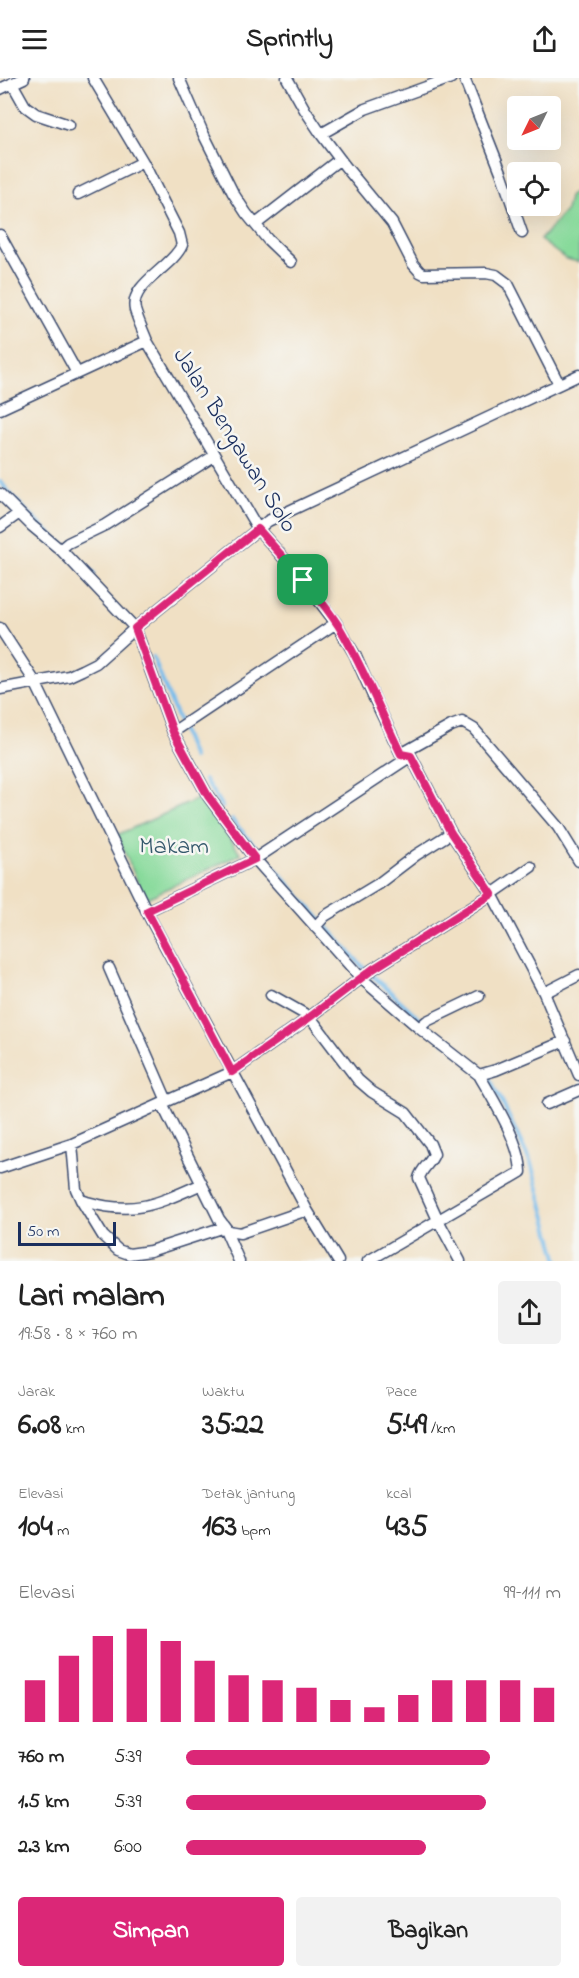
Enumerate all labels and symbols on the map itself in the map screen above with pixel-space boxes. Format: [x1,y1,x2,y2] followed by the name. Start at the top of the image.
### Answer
[507,96,561,150] north arrow
[163,342,305,540] street label: Jalan Bengawan Solo
[277,554,328,605] pin
[139,830,209,865] park label: Makam
[18,1219,116,1246] scale bar

